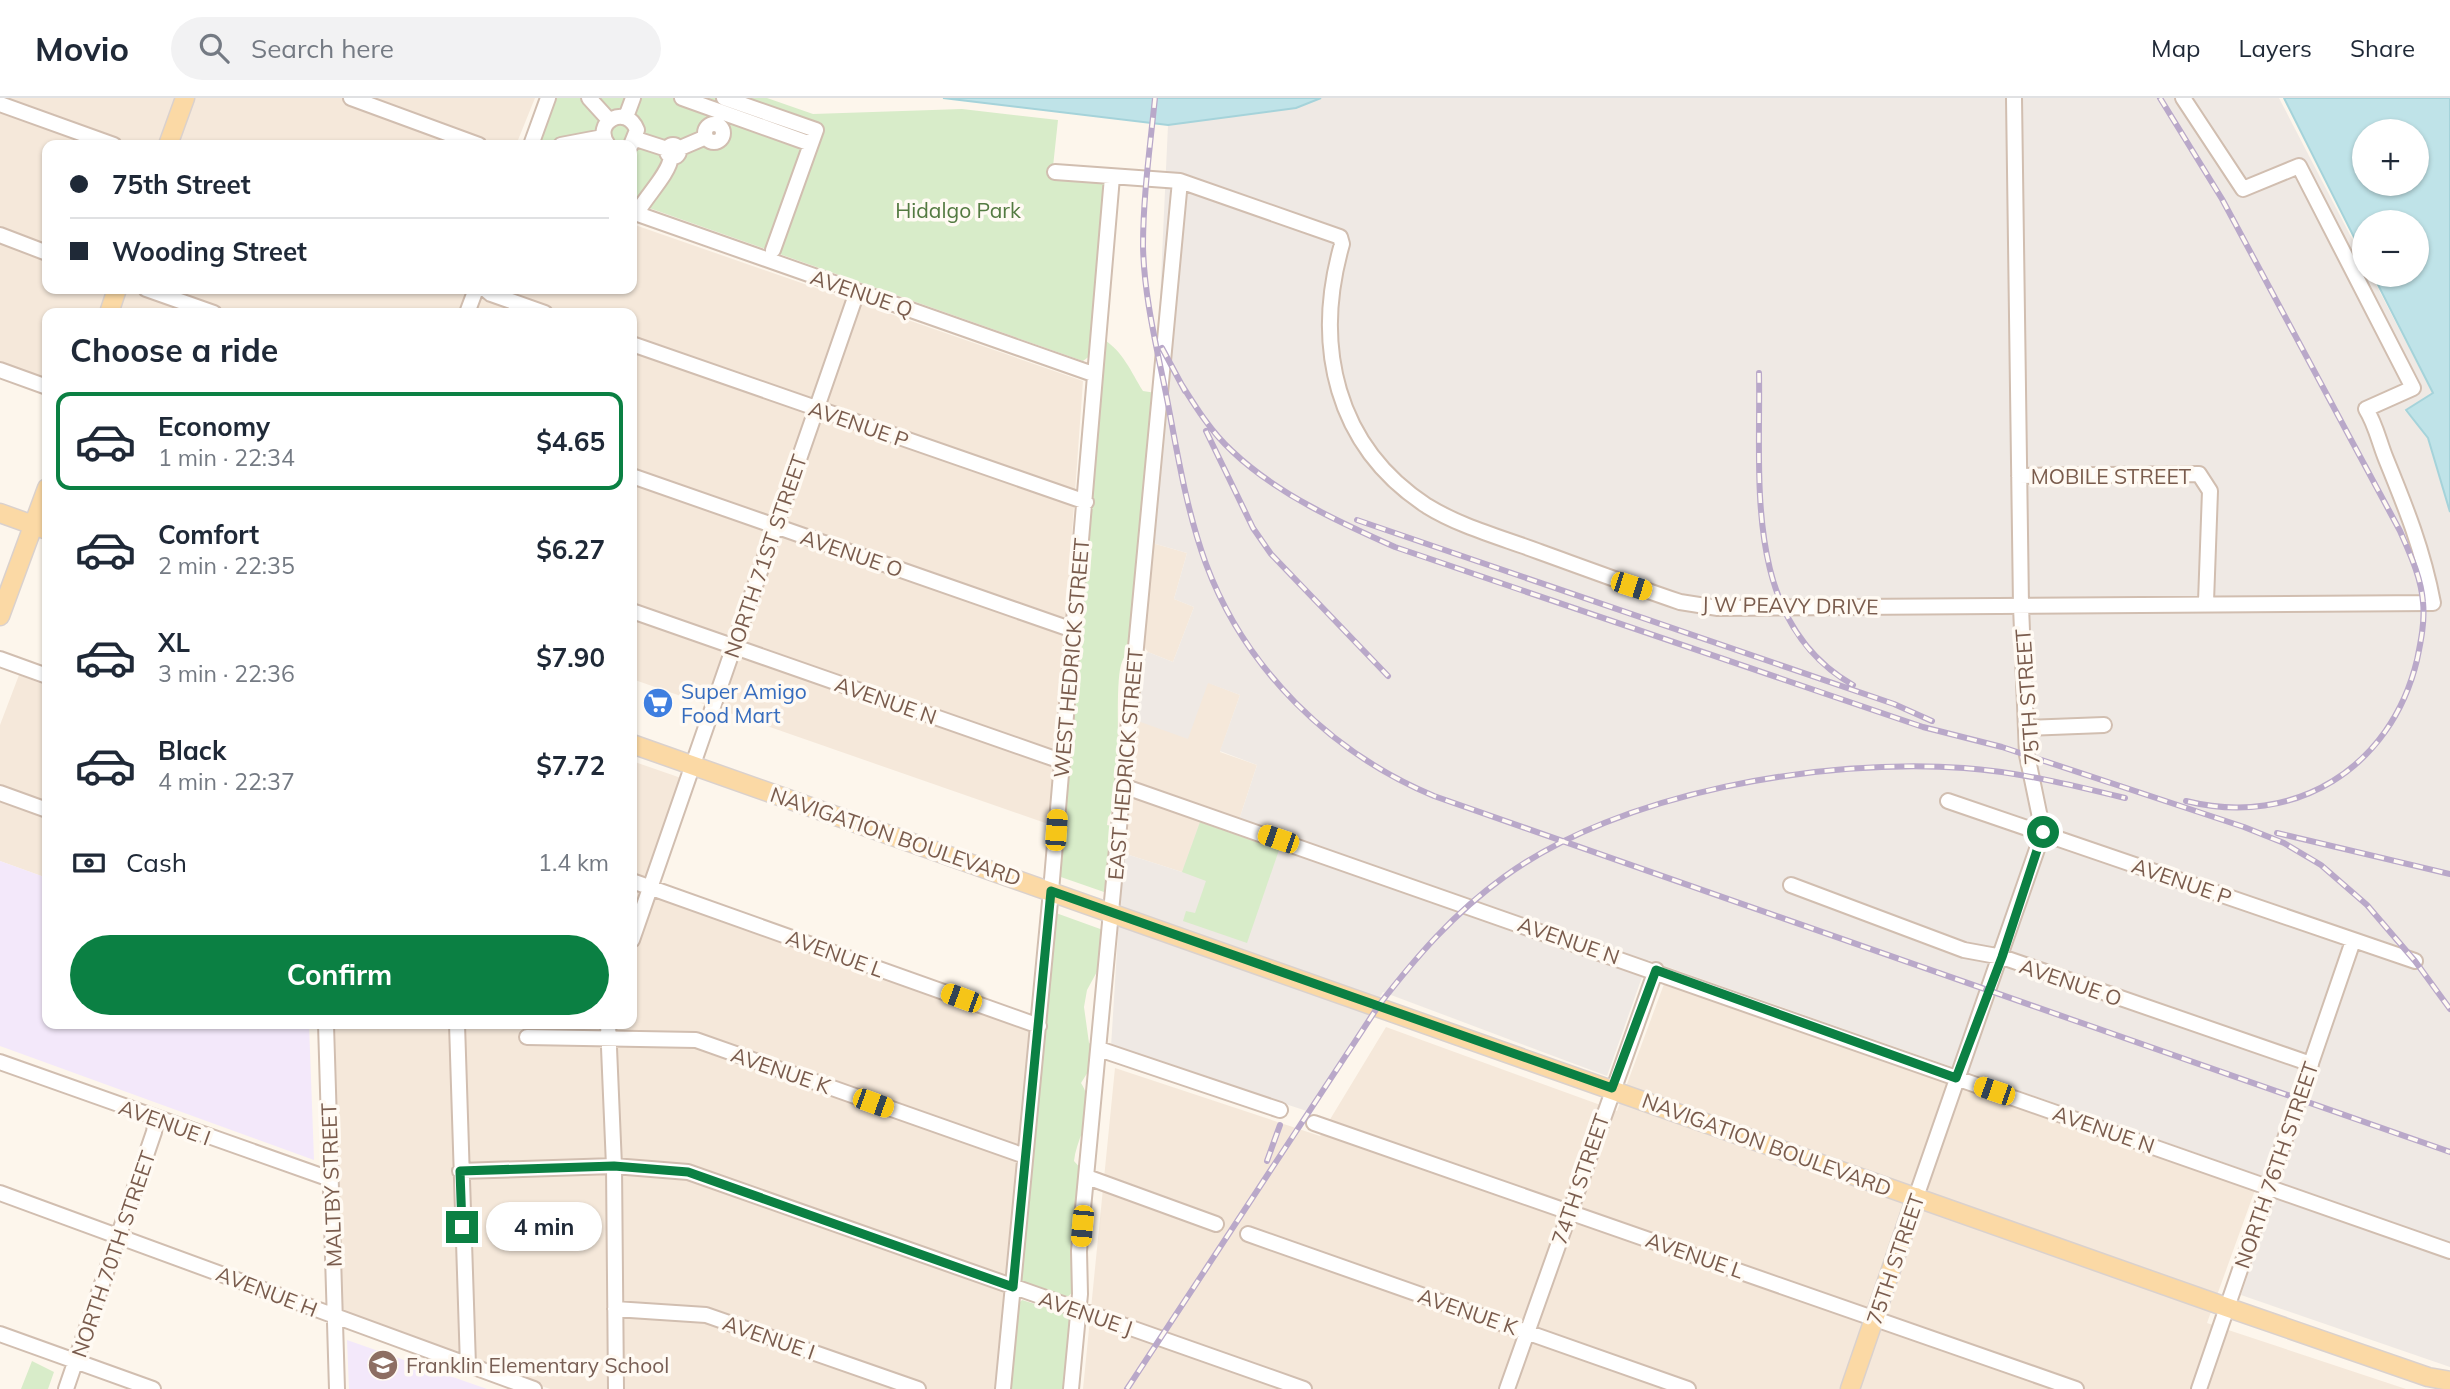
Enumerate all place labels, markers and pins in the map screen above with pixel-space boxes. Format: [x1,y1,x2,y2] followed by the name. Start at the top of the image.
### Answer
[681,678,807,728] place label: Super Amigo Food Mart
[641,686,675,720] supermarket icon: Super Amigo Food Mart
[366,1348,400,1382] school or university icon: Franklin Elementary School
[406,1352,669,1378] place label: Franklin Elementary School

